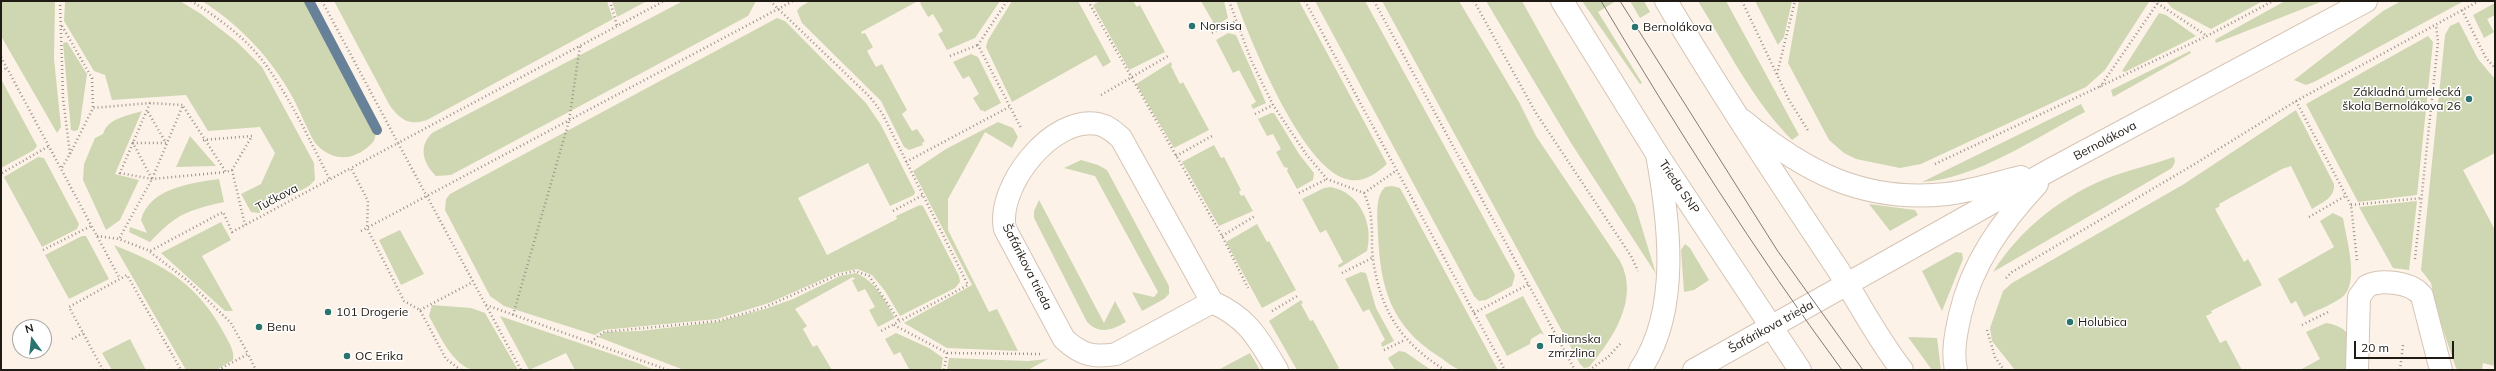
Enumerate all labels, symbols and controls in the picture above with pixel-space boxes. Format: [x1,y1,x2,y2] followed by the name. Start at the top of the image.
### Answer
[1200,19,1242,33] place label: Norsisa
[1643,20,1712,34] place label: Bernolákova
[1187,21,1197,31] marker: Norsisa
[1630,22,1640,32] marker: Bernolákova
[2342,85,2461,113] place label: Základná umelecká škola Bernolákova 26
[2464,94,2474,104] marker: Základná umelecká škola Bernolákova 26
[2071,118,2139,164] street label: Bernolákova
[1656,157,1702,217] street label: Trieda SNP
[254,181,300,215] street label: Tučkova
[999,221,1055,313] street label: Šafárikova trieda
[1726,298,1816,356] street label: Šafárikova trieda
[336,305,408,319] place label: 101 Drogerie
[323,307,333,317] marker: 101 Drogerie
[2078,315,2127,329] place label: Holubica
[2065,317,2075,327] marker: Holubica
[12,319,52,359] north arrow
[267,320,296,334] place label: Benu
[23,321,35,336] text: N
[254,322,264,332] marker: Benu
[1548,332,1601,360] place label: Talianska zmrzlina
[2356,333,2456,359] scale bar
[2361,340,2389,355] text: 20 m
[1535,341,1545,351] marker: Talianska zmrzlina
[355,349,403,363] place label: OC Erika
[342,351,352,361] marker: OC Erika

